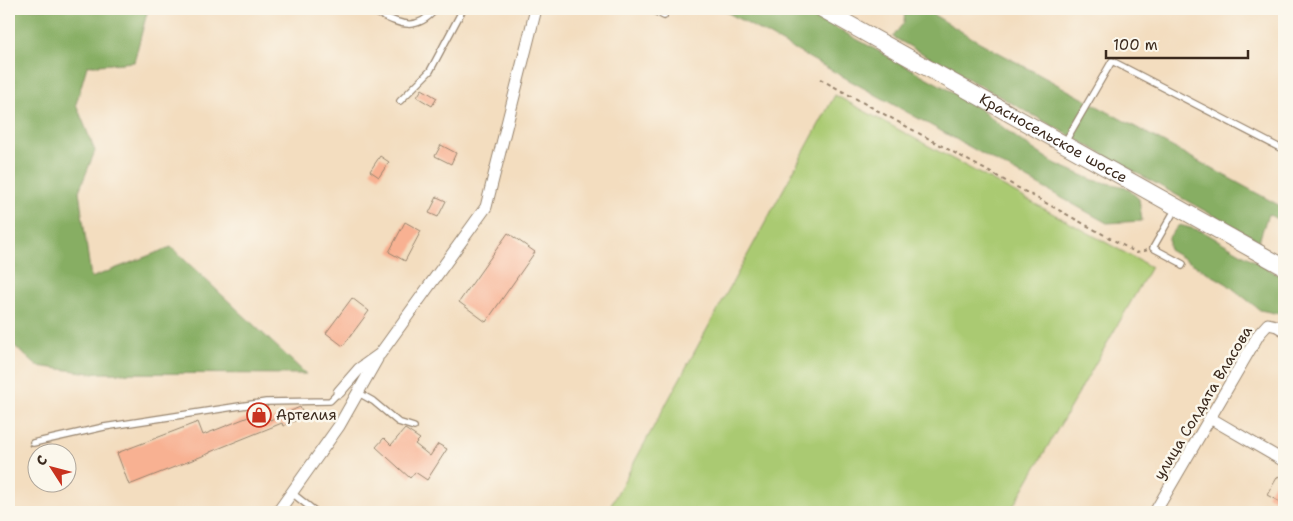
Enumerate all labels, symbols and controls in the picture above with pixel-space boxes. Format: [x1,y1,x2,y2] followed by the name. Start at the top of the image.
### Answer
[1106,28,1248,60] scale bar
[1113,35,1158,55] text: 100 m
[976,89,1131,188] street label: Красносельское шоссе
[1149,322,1257,484] street label: улица Солдата Власова
[246,402,272,428] shop icon: Артелия
[276,405,337,425] place label: Артелия
[28,444,78,494] north arrow
[32,452,51,469] text: С

